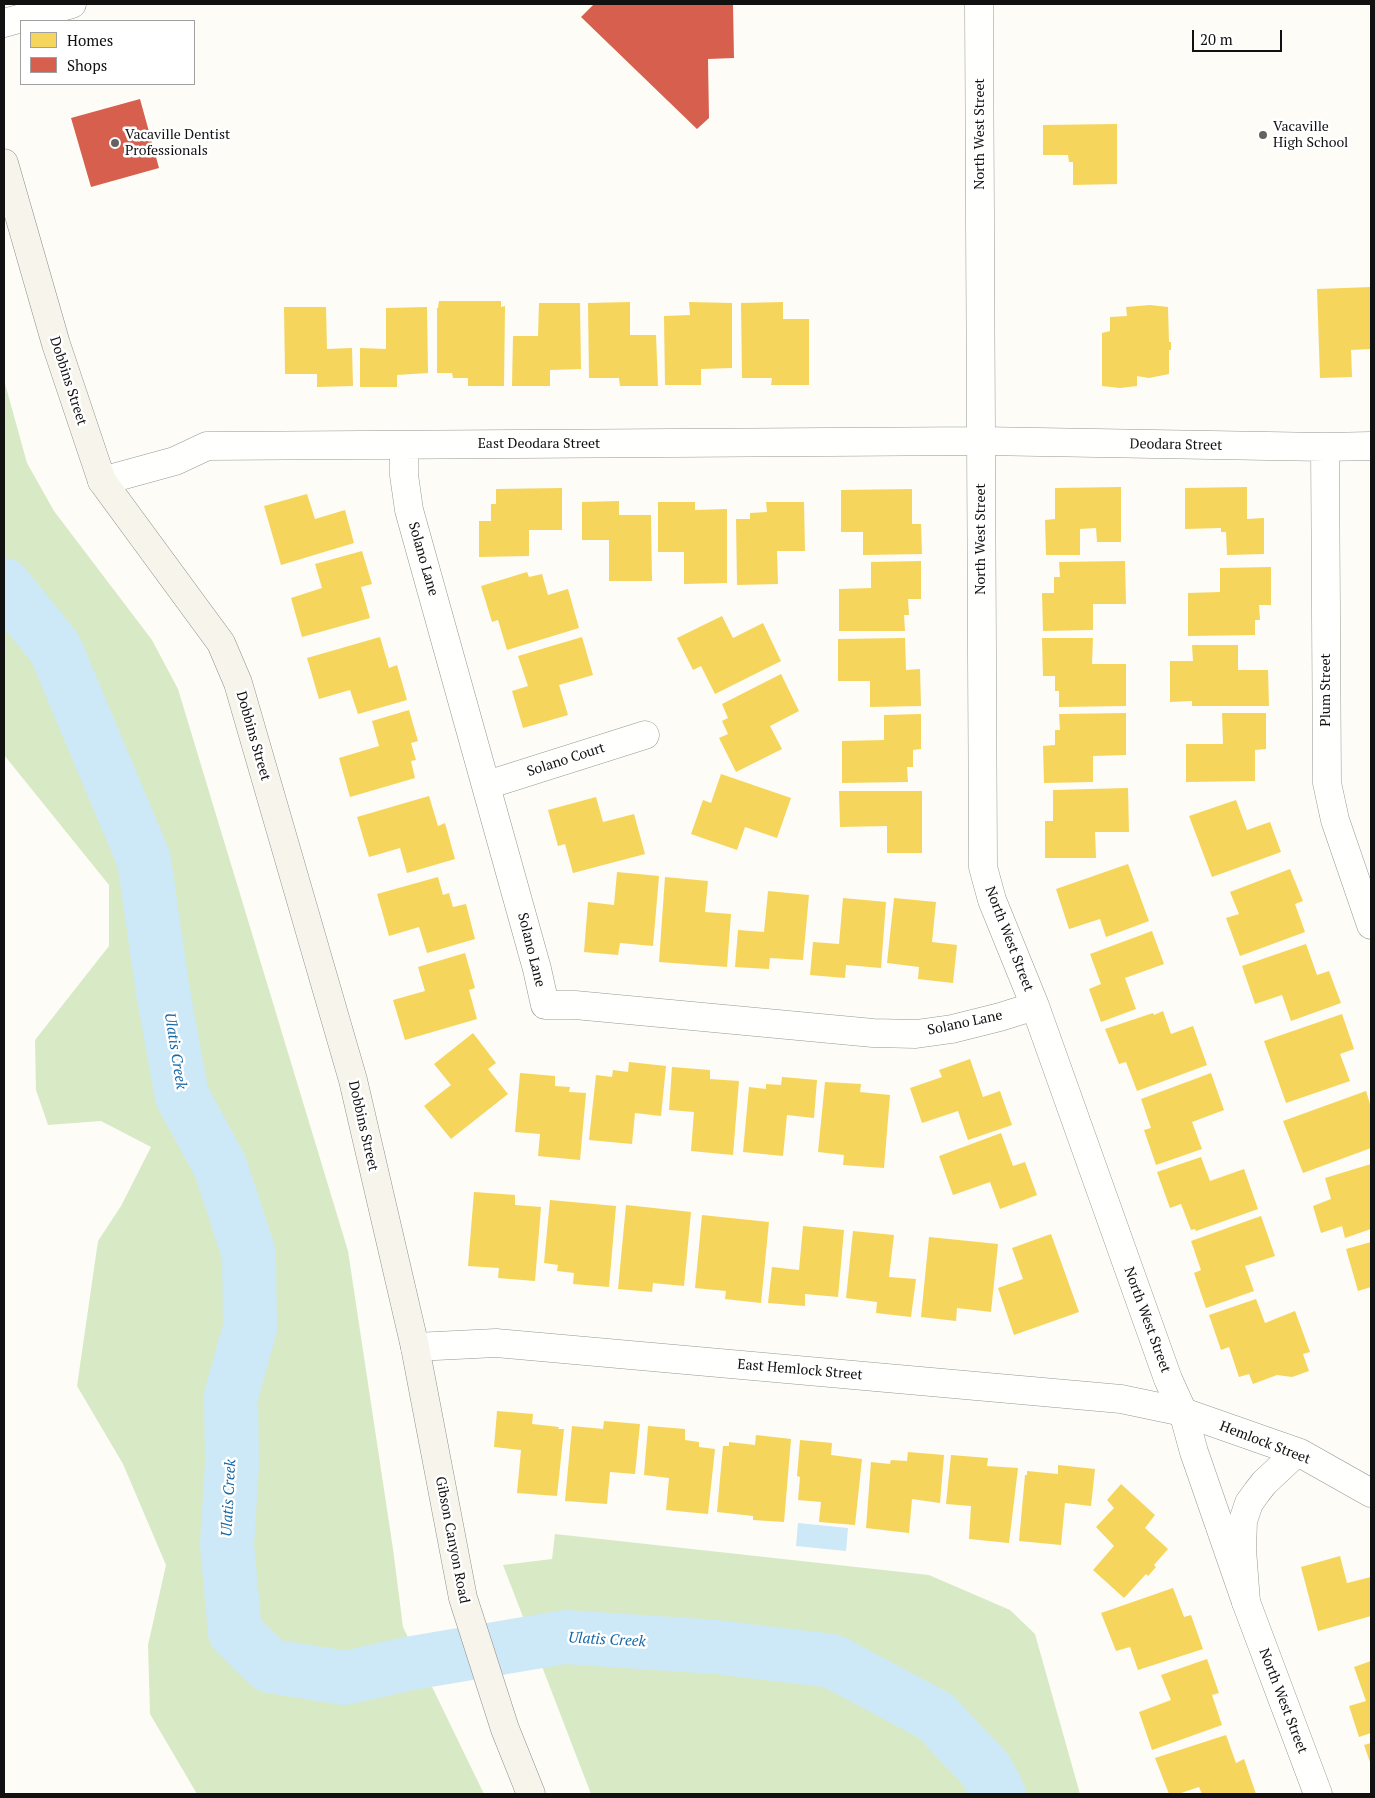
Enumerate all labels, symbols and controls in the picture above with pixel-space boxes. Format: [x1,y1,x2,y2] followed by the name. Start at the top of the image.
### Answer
[20,20,195,85] legend
[1195,20,1285,52] scale bar
[1200,29,1233,49] text: 20 m
[67,30,113,50] text: Homes
[67,55,107,75] text: Shops
[972,78,988,190] street label: North West Street
[1273,119,1348,152] place label: Vacaville High School
[125,127,230,160] place label: Vacaville Dentist Professionals
[1257,129,1269,141] marker: Vacaville High School
[109,137,121,149] marker: Vacaville Dentist Professionals
[46,335,90,427] street label: Dobbins Street
[478,436,600,452] street label: East Deodara Street
[1129,436,1223,454] street label: Deodara Street
[973,483,989,595] street label: North West Street
[404,520,442,598] street label: Solano Lane
[1318,653,1334,727] street label: Plum Street
[232,689,274,783] street label: Dobbins Street
[525,739,607,781] street label: Solano Court
[981,884,1037,994] street label: North West Street
[514,911,548,989] street label: Solano Lane
[926,1007,1004,1039] street label: Solano Lane
[160,1011,190,1091] water label: Ulatis Creek
[344,1079,382,1173] street label: Dobbins Street
[1120,1265,1174,1375] street label: North West Street
[737,1356,863,1384] street label: East Hemlock Street
[1217,1418,1313,1468] street label: Hemlock Street
[218,1459,240,1537] water label: Ulatis Creek
[431,1475,473,1605] street label: Gibson Canyon Road
[568,1629,646,1651] water label: Ulatis Creek
[1255,1646,1311,1756] street label: North West Street

